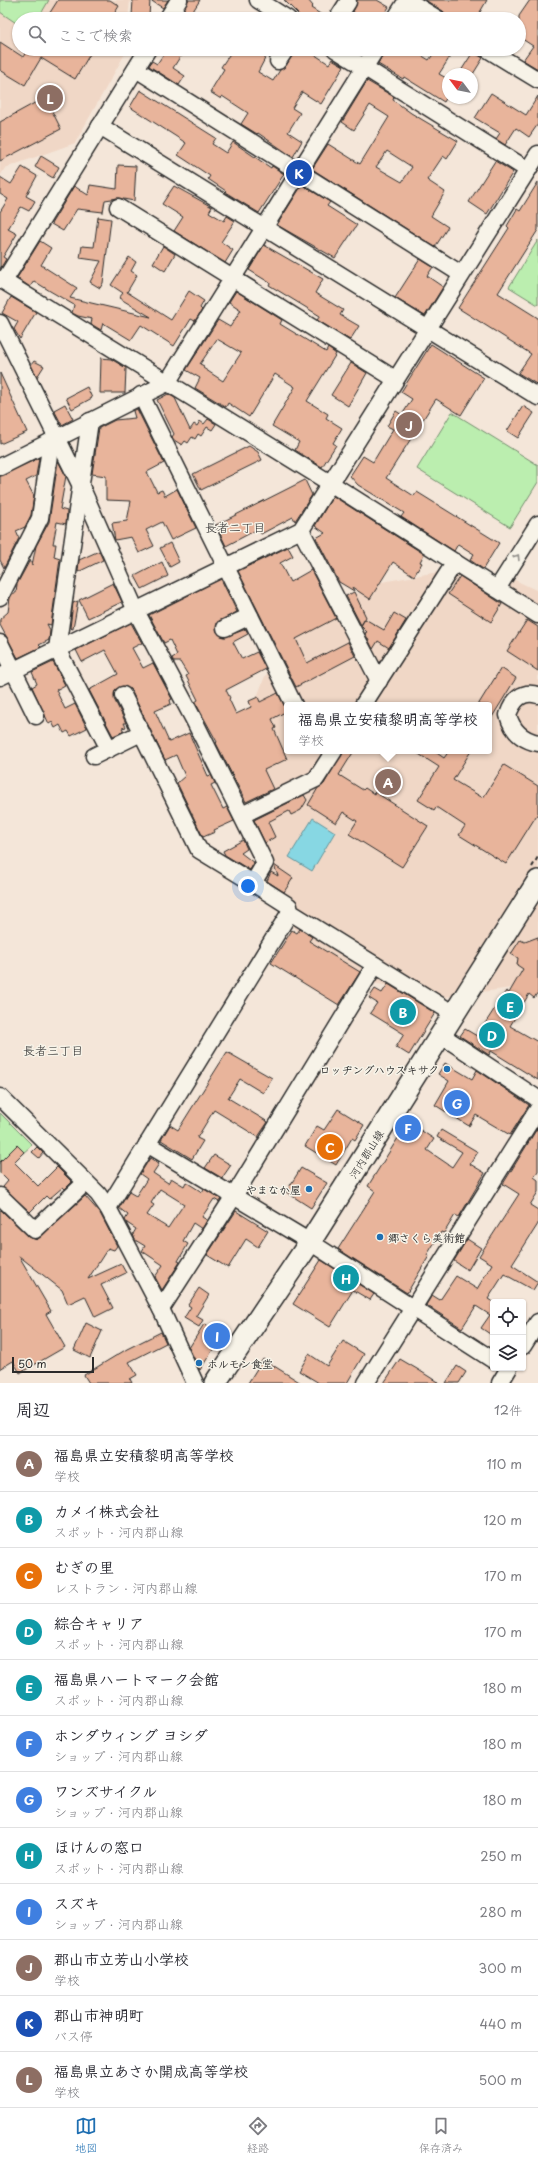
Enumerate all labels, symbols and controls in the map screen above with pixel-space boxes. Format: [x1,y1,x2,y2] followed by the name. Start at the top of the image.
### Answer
[12,12,526,56] search box
[26,23,48,45] icon: search
[58,23,133,46] text: ここで検索
[442,68,478,104] north arrow
[37,83,63,113] pin: L
[286,158,312,188] pin: K
[396,410,422,440] pin: J
[205,518,265,536] district label: 長者二丁目
[513,554,520,561] one-way arrow
[284,702,492,754] popup
[298,707,478,730] text: 福島県立安積黎明高等学校
[298,730,324,749] text: 学校
[375,767,401,797] pin: A
[238,876,258,896] your location
[497,991,523,1021] pin: E
[390,997,416,1027] pin: B
[479,1020,505,1050] pin: D
[23,1041,83,1059] district label: 長者三丁目
[320,1061,439,1078] place label: ロッヂングハウスキサク
[442,1064,452,1074] marker: ロッヂングハウスキサク
[444,1088,470,1118] pin: G
[395,1113,421,1143] pin: F
[344,1126,388,1182] street label: 河内郡山線
[317,1132,343,1162] pin: C
[246,1181,301,1198] place label: やまなか屋
[304,1184,314,1194] marker: やまなか屋
[388,1229,465,1246] place label: 郷さくら美術館
[375,1232,385,1242] marker: 郷さくら美術館
[333,1263,359,1293] pin: H
[490,1299,526,1371] map controls
[490,1299,526,1335] button: locate
[204,1321,230,1351] pin: I
[490,1335,526,1371] button: layers
[12,1355,94,1374] scale bar
[18,1355,47,1372] text: 50 m
[207,1355,273,1372] place label: ホルモン食堂
[194,1358,204,1368] marker: ホルモン食堂
[16,1396,50,1422] text: 周辺
[494,1400,522,1419] text: 12件
[54,1443,234,1466] text: 福島県立安積黎明高等学校
[24,1454,34,1473] text: A
[487,1454,522,1473] text: 110 m
[54,1466,80,1485] text: 学校
[54,1499,159,1522] text: カメイ株式会社
[25,1510,33,1529] text: B
[483,1510,522,1529] text: 120 m
[54,1522,183,1541] text: スポット · 河内郡山線
[54,1555,114,1578] text: むぎの里
[24,1566,34,1585] text: C
[484,1566,522,1585] text: 170 m
[54,1578,197,1597] text: レストラン · 河内郡山線
[54,1611,144,1634] text: 綜合キャリア
[24,1622,34,1641] text: D
[484,1622,522,1641] text: 170 m
[54,1634,183,1653] text: スポット · 河内郡山線
[54,1667,219,1690] text: 福島県ハートマーク会館
[25,1678,33,1697] text: E
[483,1678,522,1697] text: 180 m
[54,1690,183,1709] text: スポット · 河内郡山線
[54,1723,208,1746] text: ホンダウィング ヨシダ
[25,1734,33,1753] text: F
[483,1734,522,1753] text: 180 m
[54,1746,183,1765] text: ショップ · 河内郡山線
[54,1779,157,1802] text: ワンズサイクル
[24,1790,34,1809] text: G
[483,1790,522,1809] text: 180 m
[54,1802,183,1821] text: ショップ · 河内郡山線
[54,1835,144,1858] text: ほけんの窓口
[24,1846,34,1865] text: H
[480,1846,522,1865] text: 250 m
[54,1858,183,1877] text: スポット · 河内郡山線
[54,1891,100,1914] text: スズキ
[27,1902,31,1921] text: I
[480,1902,522,1921] text: 280 m
[54,1914,183,1933] text: ショップ · 河内郡山線
[54,1947,189,1970] text: 郡山市立芳山小学校
[25,1958,33,1977] text: J
[478,1958,522,1977] text: 300 m
[54,1970,80,1989] text: 学校
[54,2003,144,2026] text: 郡山市神明町
[24,2014,34,2033] text: K
[479,2014,522,2033] text: 440 m
[54,2026,93,2045] text: バス停
[54,2059,249,2082] text: 福島県立あさか開成高等学校
[25,2070,33,2089] text: L
[479,2070,522,2089] text: 500 m
[54,2082,80,2101] text: 学校
[75,2115,97,2156] tab: 地図
[247,2115,269,2156] tab: 経路
[419,2115,463,2156] tab: 保存済み

